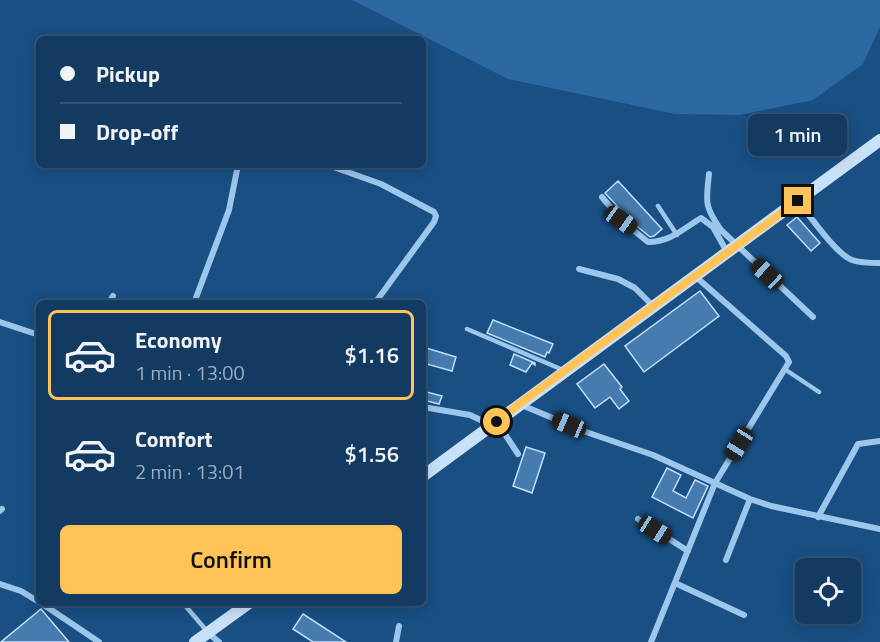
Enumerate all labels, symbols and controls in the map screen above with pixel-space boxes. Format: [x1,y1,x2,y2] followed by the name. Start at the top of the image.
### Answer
[96,57,160,91] text: Pickup
[748,114,848,156] callout: 1 min
[96,115,178,149] text: Drop-off
[773,119,822,150] text: 1 min
[784,187,811,214] route end
[601,202,641,238] car
[748,255,786,293] car
[135,323,222,357] text: Economy
[63,328,117,382] icon: car
[344,338,399,372] text: $1.16
[135,357,245,388] text: 1 min · 13:00
[483,408,510,435] route start
[549,410,589,440] car
[135,422,213,456] text: Comfort
[722,424,756,464] car
[63,427,117,481] icon: car
[344,437,399,471] text: $1.56
[135,456,245,487] text: 2 min · 13:01
[635,513,675,547] car
[60,525,402,594] button: Confirm
[795,558,861,624] map controls
[795,558,861,624] button: locate

